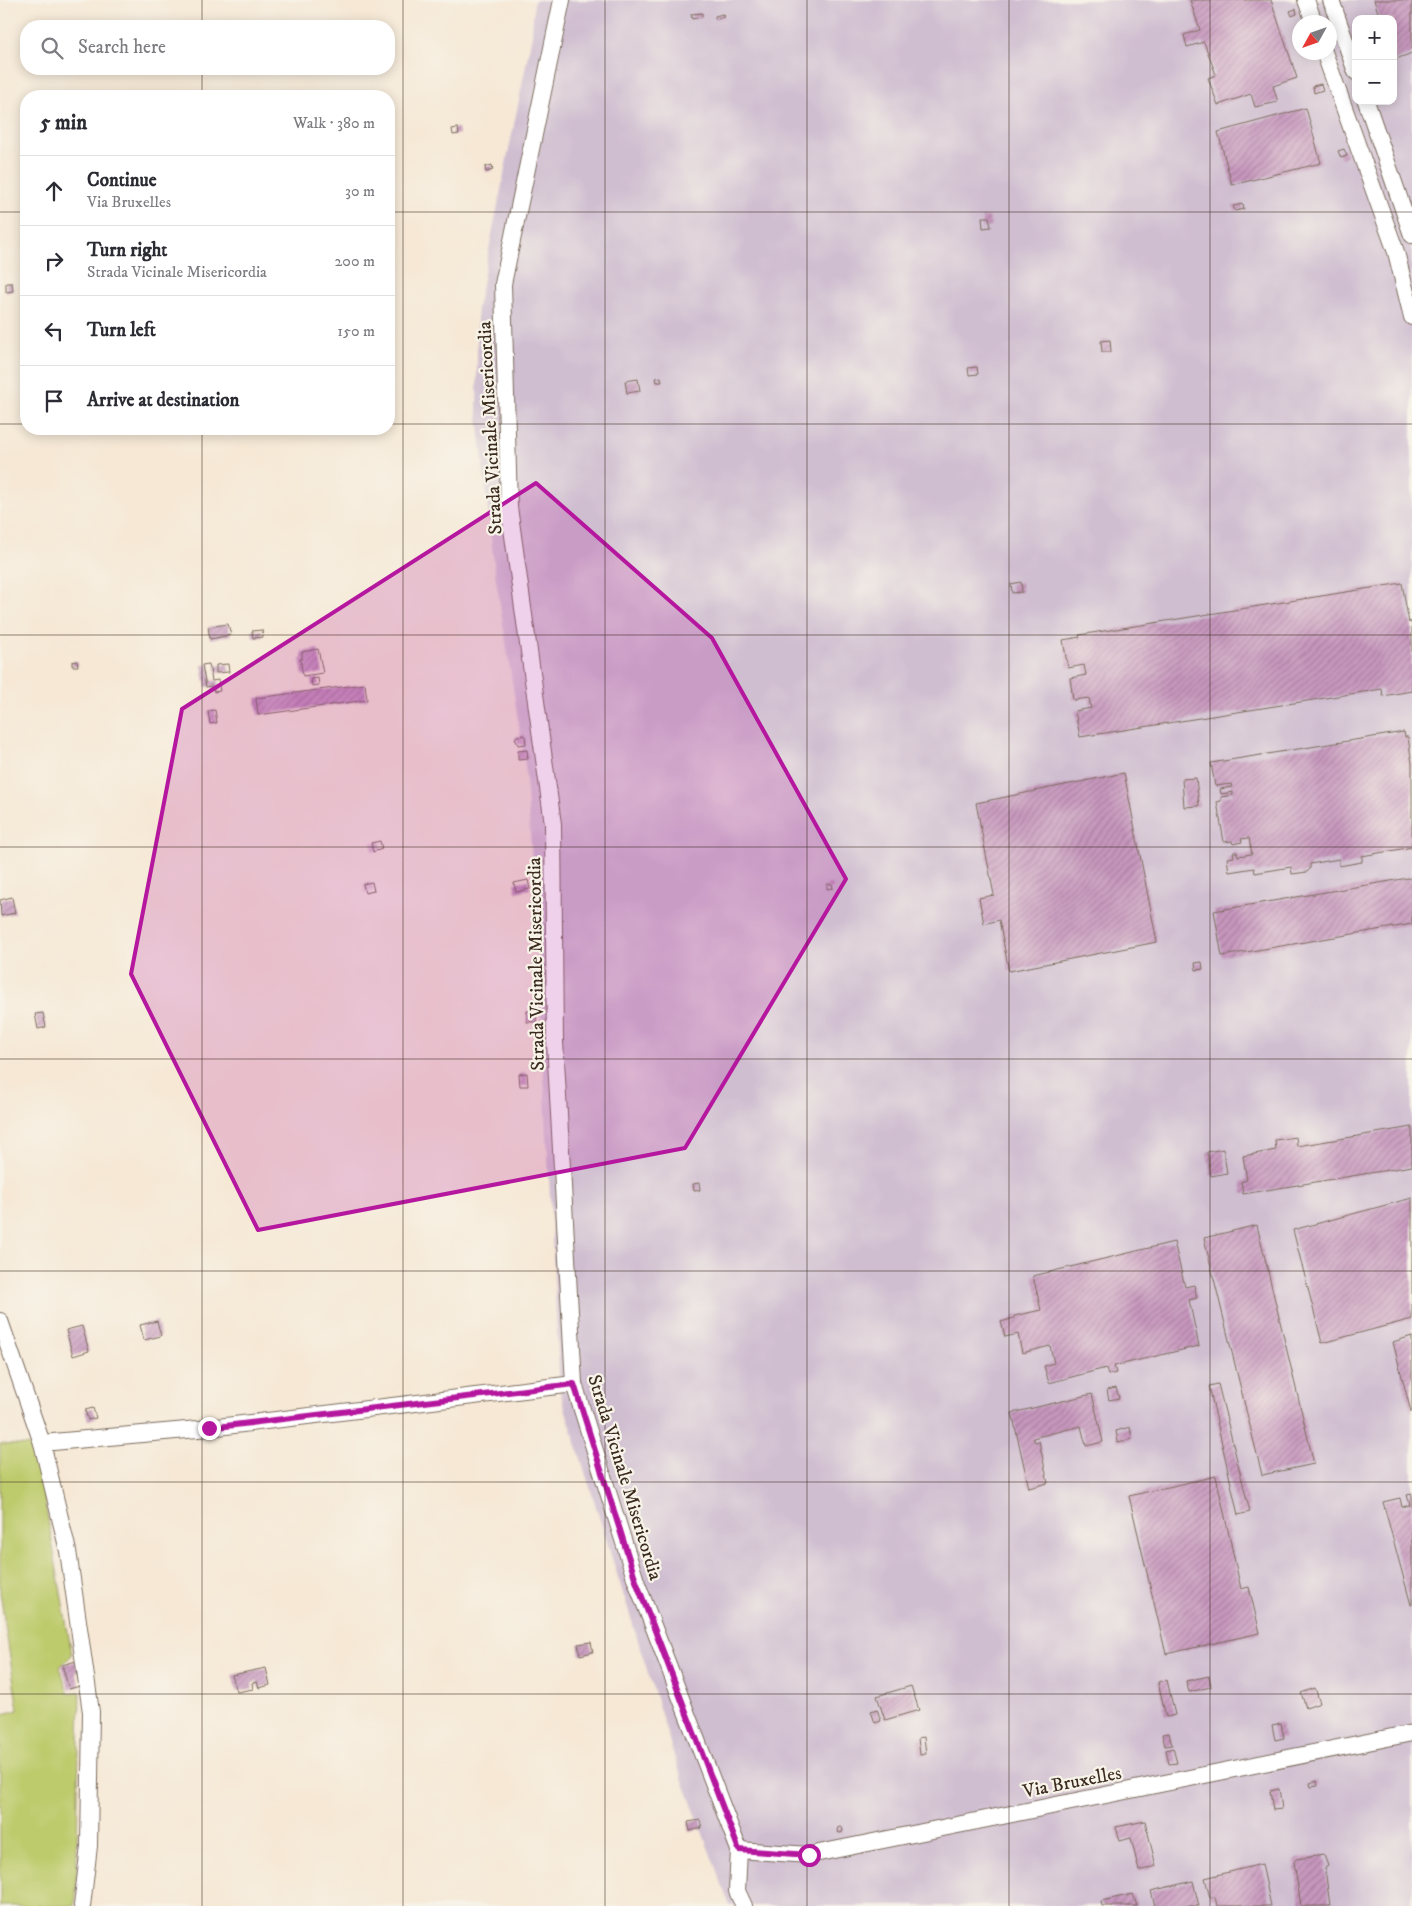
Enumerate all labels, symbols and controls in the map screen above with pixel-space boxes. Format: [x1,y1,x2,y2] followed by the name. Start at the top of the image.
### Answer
[1292,15,1337,60] north arrow
[1352,15,1397,105] map controls
[1352,15,1397,60] button: +
[20,20,395,75] search box
[38,34,66,62] icon: search
[78,36,166,59] text: Search here
[1352,60,1397,105] button: −
[40,110,87,136] text: 5 min
[293,113,375,133] text: Walk · 380 m
[87,169,157,192] text: Continue
[40,177,68,205] icon: ahead
[345,181,375,201] text: 30 m
[87,192,171,212] text: Via Bruxelles
[87,239,167,262] text: Turn right
[40,247,68,275] icon: right
[334,251,375,271] text: 200 m
[87,262,267,282] text: Strada Vicinale Misericordia
[40,317,68,345] icon: left
[87,319,156,342] text: Turn left
[337,321,375,341] text: 150 m
[473,321,508,535] street label: Strada Vicinale Misericordia
[40,387,68,415] icon: arrive
[87,389,239,412] text: Arrive at destination
[523,857,550,1071] street label: Strada Vicinale Misericordia
[582,1372,667,1583] street label: Strada Vicinale Misericordia
[198,1417,221,1440] route end
[1020,1762,1123,1803] street label: Via Bruxelles
[798,1844,821,1867] route start

